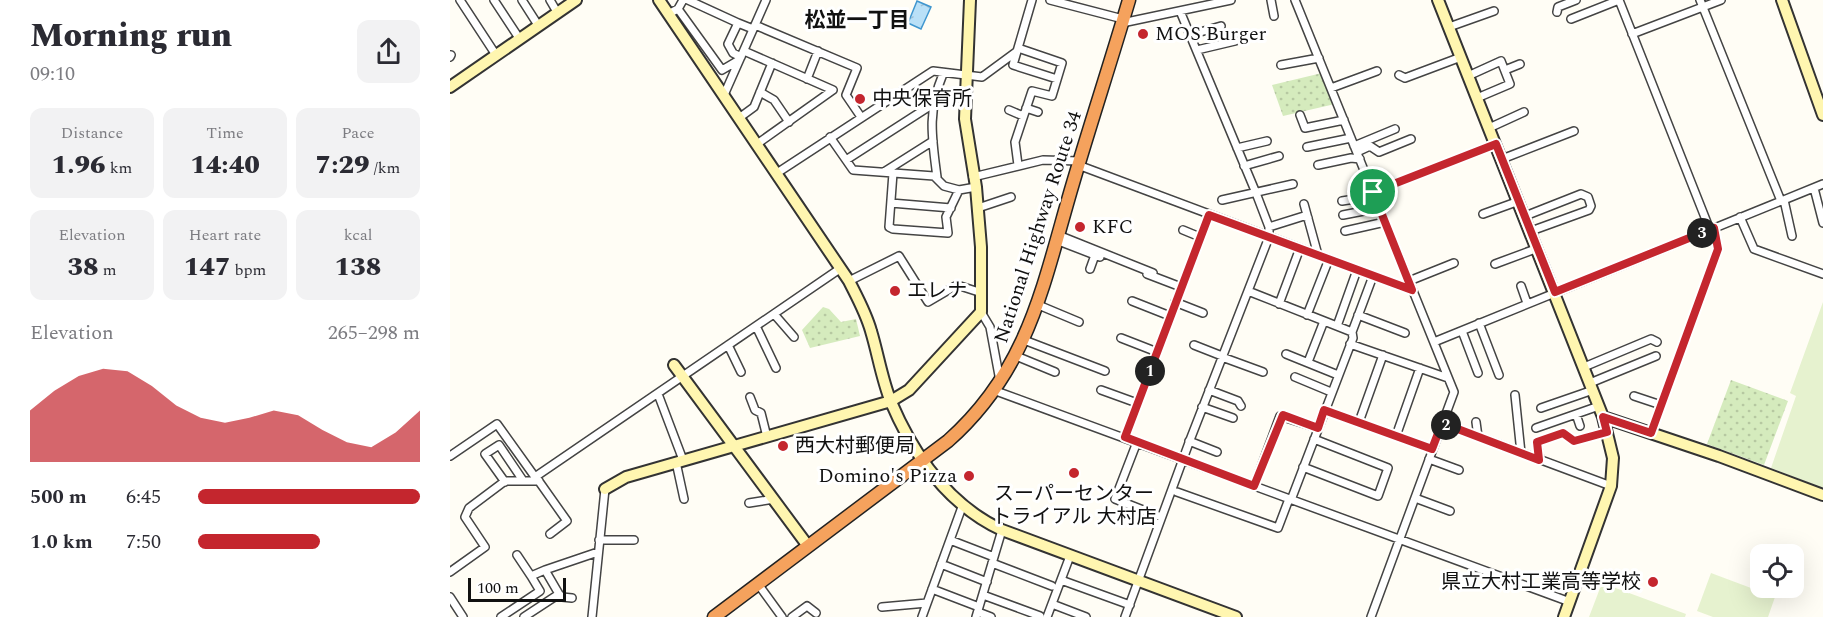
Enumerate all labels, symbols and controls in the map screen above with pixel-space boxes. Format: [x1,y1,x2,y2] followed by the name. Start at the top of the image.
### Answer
[805,5,910,37] district label: 松並一丁目
[30,11,232,61] text: Morning run
[1155,19,1267,49] place label: MOS Burger
[357,20,420,83] button: share
[1136,27,1150,41] marker: MOS Burger
[30,59,75,89] text: 09:10
[872,84,972,114] place label: 中央保育所
[853,92,867,106] marker: 中央保育所
[986,107,1090,347] street label: National Highway Route 34
[61,121,123,145] text: Distance
[206,121,244,145] text: Time
[341,121,375,145] text: Pace
[52,145,106,185] text: 1.96
[190,145,260,185] text: 14:40
[316,145,370,185] text: 7:29
[106,156,132,180] text: km
[370,156,400,180] text: /km
[1347,166,1398,217] pin
[1356,175,1389,208] icon: arrive
[1092,212,1133,242] place label: KFC
[1687,218,1717,248] pin: 3
[1073,220,1087,234] marker: KFC
[1698,221,1706,245] text: 3
[58,223,126,247] text: Elevation
[189,223,261,247] text: Heart rate
[344,223,372,247] text: kcal
[68,247,99,287] text: 38
[184,247,231,287] text: 147
[335,247,381,287] text: 138
[99,258,116,282] text: m
[231,258,266,282] text: bpm
[907,276,967,306] place label: エレナ
[888,284,902,298] marker: エレナ
[30,318,114,348] text: Elevation
[328,318,420,348] text: 265–298 m
[1135,356,1165,386] pin: 1
[1146,359,1154,383] text: 1
[1431,410,1461,440] pin: 2
[1442,413,1450,437] text: 2
[795,431,915,461] place label: 西大村郵便局
[776,439,790,453] marker: 西大村郵便局
[818,461,957,491] place label: Domino's Pizza
[1067,466,1081,480] marker: スーパーセンター トライアル 大村店
[962,469,976,483] marker: Domino's Pizza
[992,479,1156,532] place label: スーパーセンター トライアル 大村店
[30,482,87,512] text: 500 m
[126,482,161,512] text: 6:45
[30,527,93,557] text: 1.0 km
[126,527,161,557] text: 7:50
[1750,544,1804,598] map controls
[1750,544,1804,598] button: locate
[1441,567,1641,597] place label: 県立大村工業高等学校
[468,575,566,602] scale bar
[1646,575,1660,589] marker: 県立大村工業高等学校
[477,576,519,600] text: 100 m

